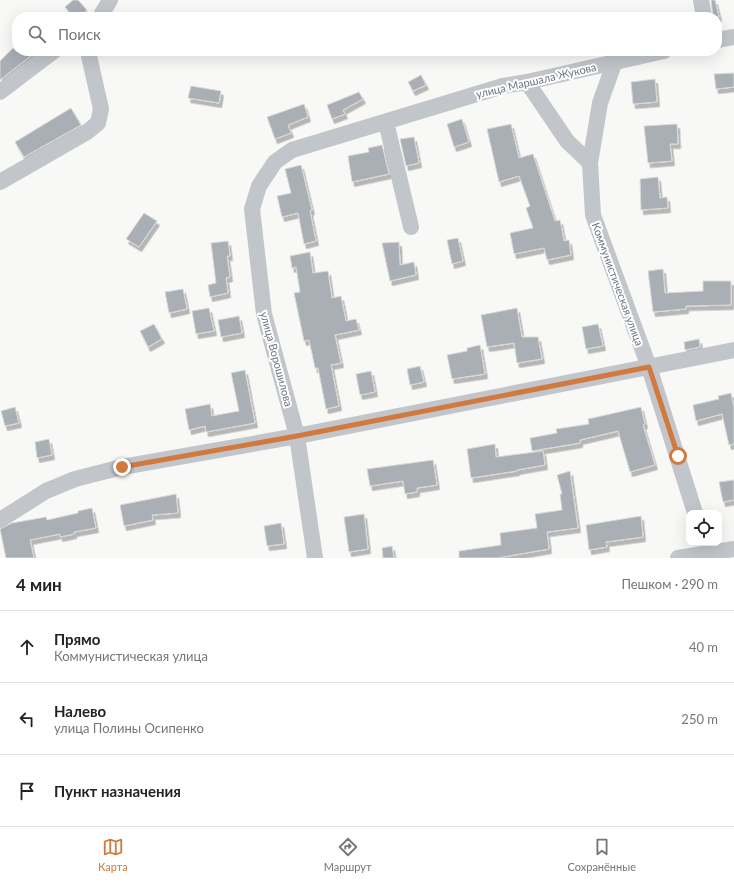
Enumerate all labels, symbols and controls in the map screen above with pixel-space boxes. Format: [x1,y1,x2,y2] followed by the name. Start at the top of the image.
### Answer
[12,12,722,56] search box
[26,23,48,45] icon: search
[58,25,101,43] text: Поиск
[475,60,597,100] street label: улица Маршала Жукова
[590,221,646,347] street label: Коммунистическая улица
[258,310,296,408] street label: улица Ворошилова
[669,447,687,465] route start
[113,458,131,476] route end
[686,510,722,546] map controls
[686,510,722,546] button: locate
[16,574,62,595] text: 4 мин
[621,576,718,592] text: Пешком · 290 m
[54,630,100,648] text: Прямо
[16,636,38,658] icon: ahead
[689,639,718,655] text: 40 m
[54,648,208,664] text: Коммунистическая улица
[54,702,106,720] text: Налево
[16,708,38,730] icon: left
[681,711,718,727] text: 250 m
[54,720,204,736] text: улица Полины Осипенко
[16,780,38,802] icon: arrive
[54,782,181,800] text: Пункт назначения
[98,836,128,873] tab: Карта
[324,836,372,873] tab: Маршрут
[568,836,636,873] tab: Сохранённые

